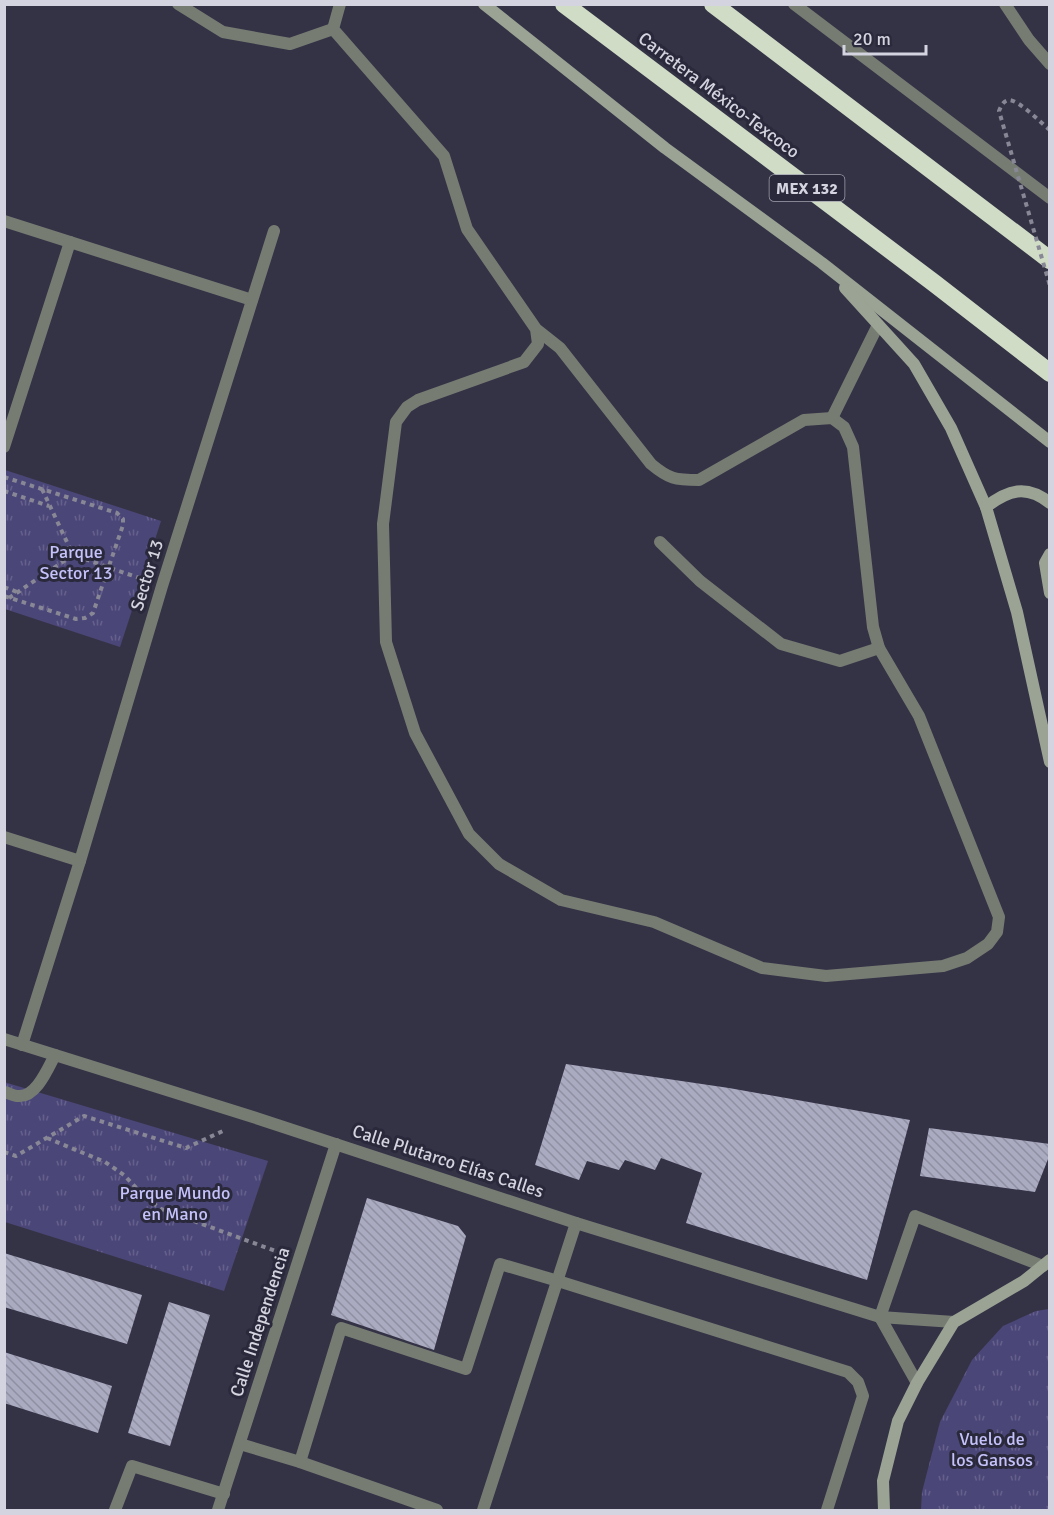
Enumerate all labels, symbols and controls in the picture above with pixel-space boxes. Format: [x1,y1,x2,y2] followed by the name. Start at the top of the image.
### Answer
[844,18,926,56] scale bar
[634,27,804,163] street label: Carretera México-Texcoco
[853,28,891,50] text: 20 m
[770,175,844,201] road number: MEX 132
[126,537,168,613] street label: Sector 13
[39,541,113,584] park label: Parque Sector 13
[350,1120,547,1202] street label: Calle Plutarco Elías Calles
[120,1182,230,1225] park label: Parque Mundo en Mano
[225,1244,295,1400] street label: Calle Independencia
[951,1428,1033,1471] park label: Vuelo de los Gansos

